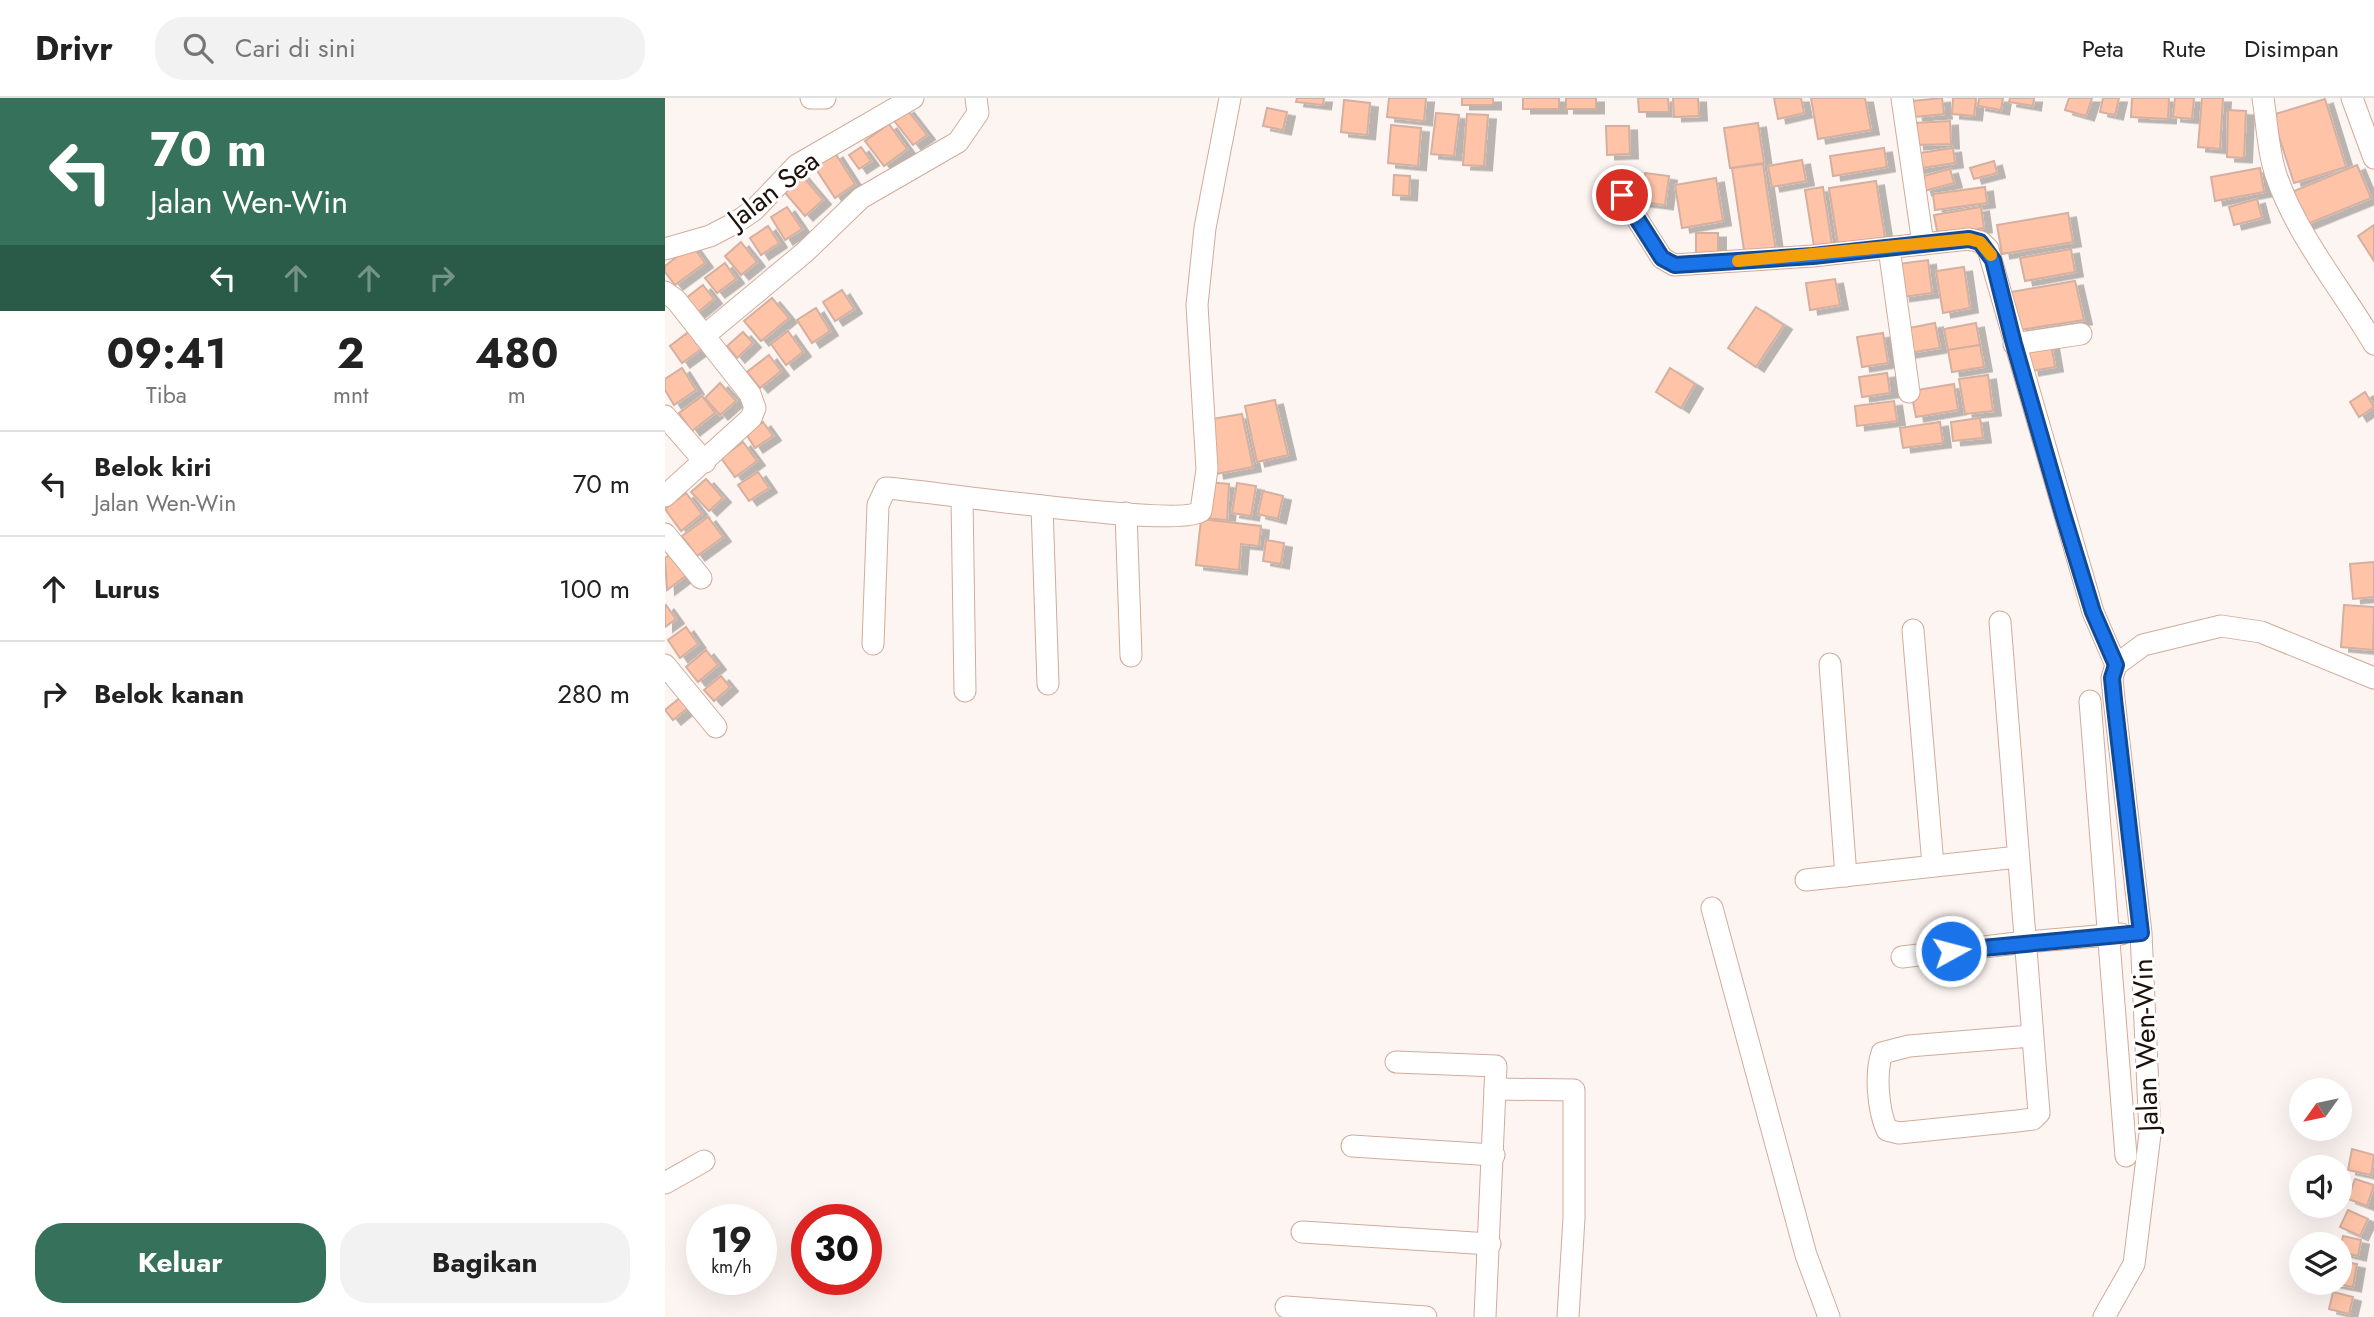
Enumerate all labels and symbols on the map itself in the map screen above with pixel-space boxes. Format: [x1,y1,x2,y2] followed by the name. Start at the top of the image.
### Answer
[716,140,828,241] street label: Jalan Sea
[1592,165,1652,225] pin
[1914,914,1988,988] position arrow
[2122,958,2169,1136] street label: Jalan Wen-Win
[2289,1078,2352,1141] north arrow
[791,1204,882,1295] speed limit sign: 30

